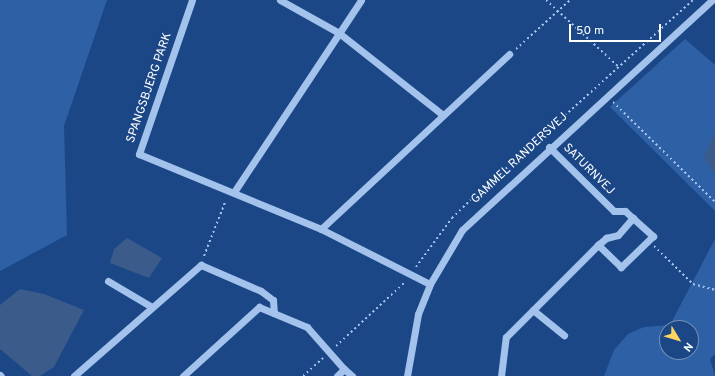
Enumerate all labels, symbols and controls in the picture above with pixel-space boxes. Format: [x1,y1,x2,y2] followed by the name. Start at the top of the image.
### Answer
[571,16,663,42] scale bar
[576,23,604,39] text: 50 m
[124,31,176,145] street label: SPANGSBJERG PARK
[469,111,571,207] street label: GAMMEL RANDERSVEJ
[559,141,617,199] street label: SATURNVEJ
[659,320,699,360] north arrow
[680,339,696,354] text: N

